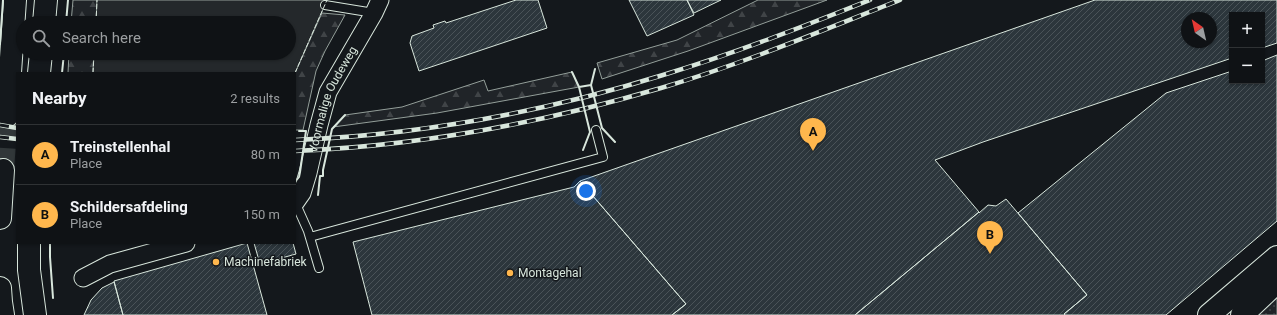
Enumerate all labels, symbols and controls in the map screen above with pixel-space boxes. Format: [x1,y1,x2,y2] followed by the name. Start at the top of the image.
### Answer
[1181,12,1217,48] north arrow
[1229,12,1265,84] map controls
[1229,12,1265,48] button: +
[16,16,296,60] search box
[30,27,52,49] icon: search
[62,29,141,47] text: Search here
[306,44,360,154] street label: Voormalige Oudeweg
[1229,48,1265,84] button: −
[32,88,87,108] text: Nearby
[230,91,280,106] text: 2 results
[800,118,826,151] pin: A
[70,138,170,156] text: Treinstellenhal
[41,147,49,162] text: A
[251,147,280,162] text: 80 m
[70,156,102,171] text: Place
[576,181,596,201] your location
[70,198,188,216] text: Schildersafdeling
[41,207,49,222] text: B
[243,207,280,222] text: 150 m
[70,216,102,231] text: Place
[977,221,1003,254] pin: B
[224,255,308,269] place label: Machinefabriek
[211,257,221,267] marker: Machinefabriek
[518,266,582,280] place label: Montagehal
[505,268,515,278] marker: Montagehal

